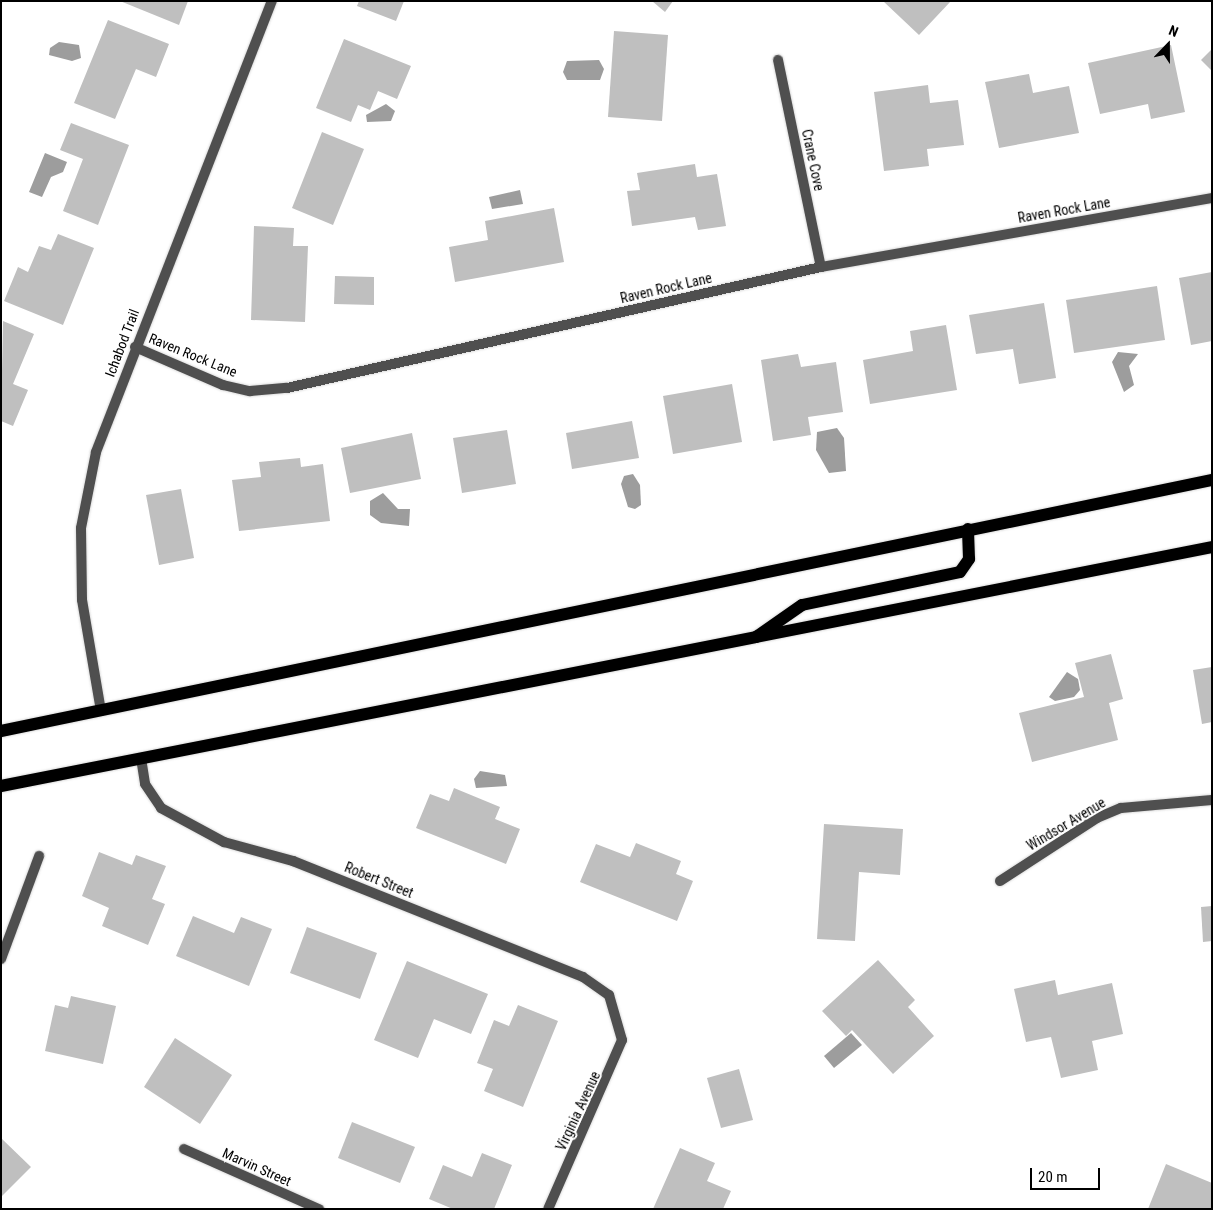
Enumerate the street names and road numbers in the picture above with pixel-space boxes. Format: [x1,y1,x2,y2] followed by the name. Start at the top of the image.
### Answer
[798,128,828,192] street label: Crane Cove
[1016,194,1112,226] street label: Raven Rock Lane
[618,269,714,307] street label: Raven Rock Lane
[101,307,143,379] street label: Ichabod Trail
[146,330,240,380] street label: Raven Rock Lane
[1024,794,1108,854] street label: Windsor Avenue
[342,859,416,901] street label: Robert Street
[552,1069,604,1153] street label: Virginia Avenue
[220,1144,294,1190] street label: Marvin Street

